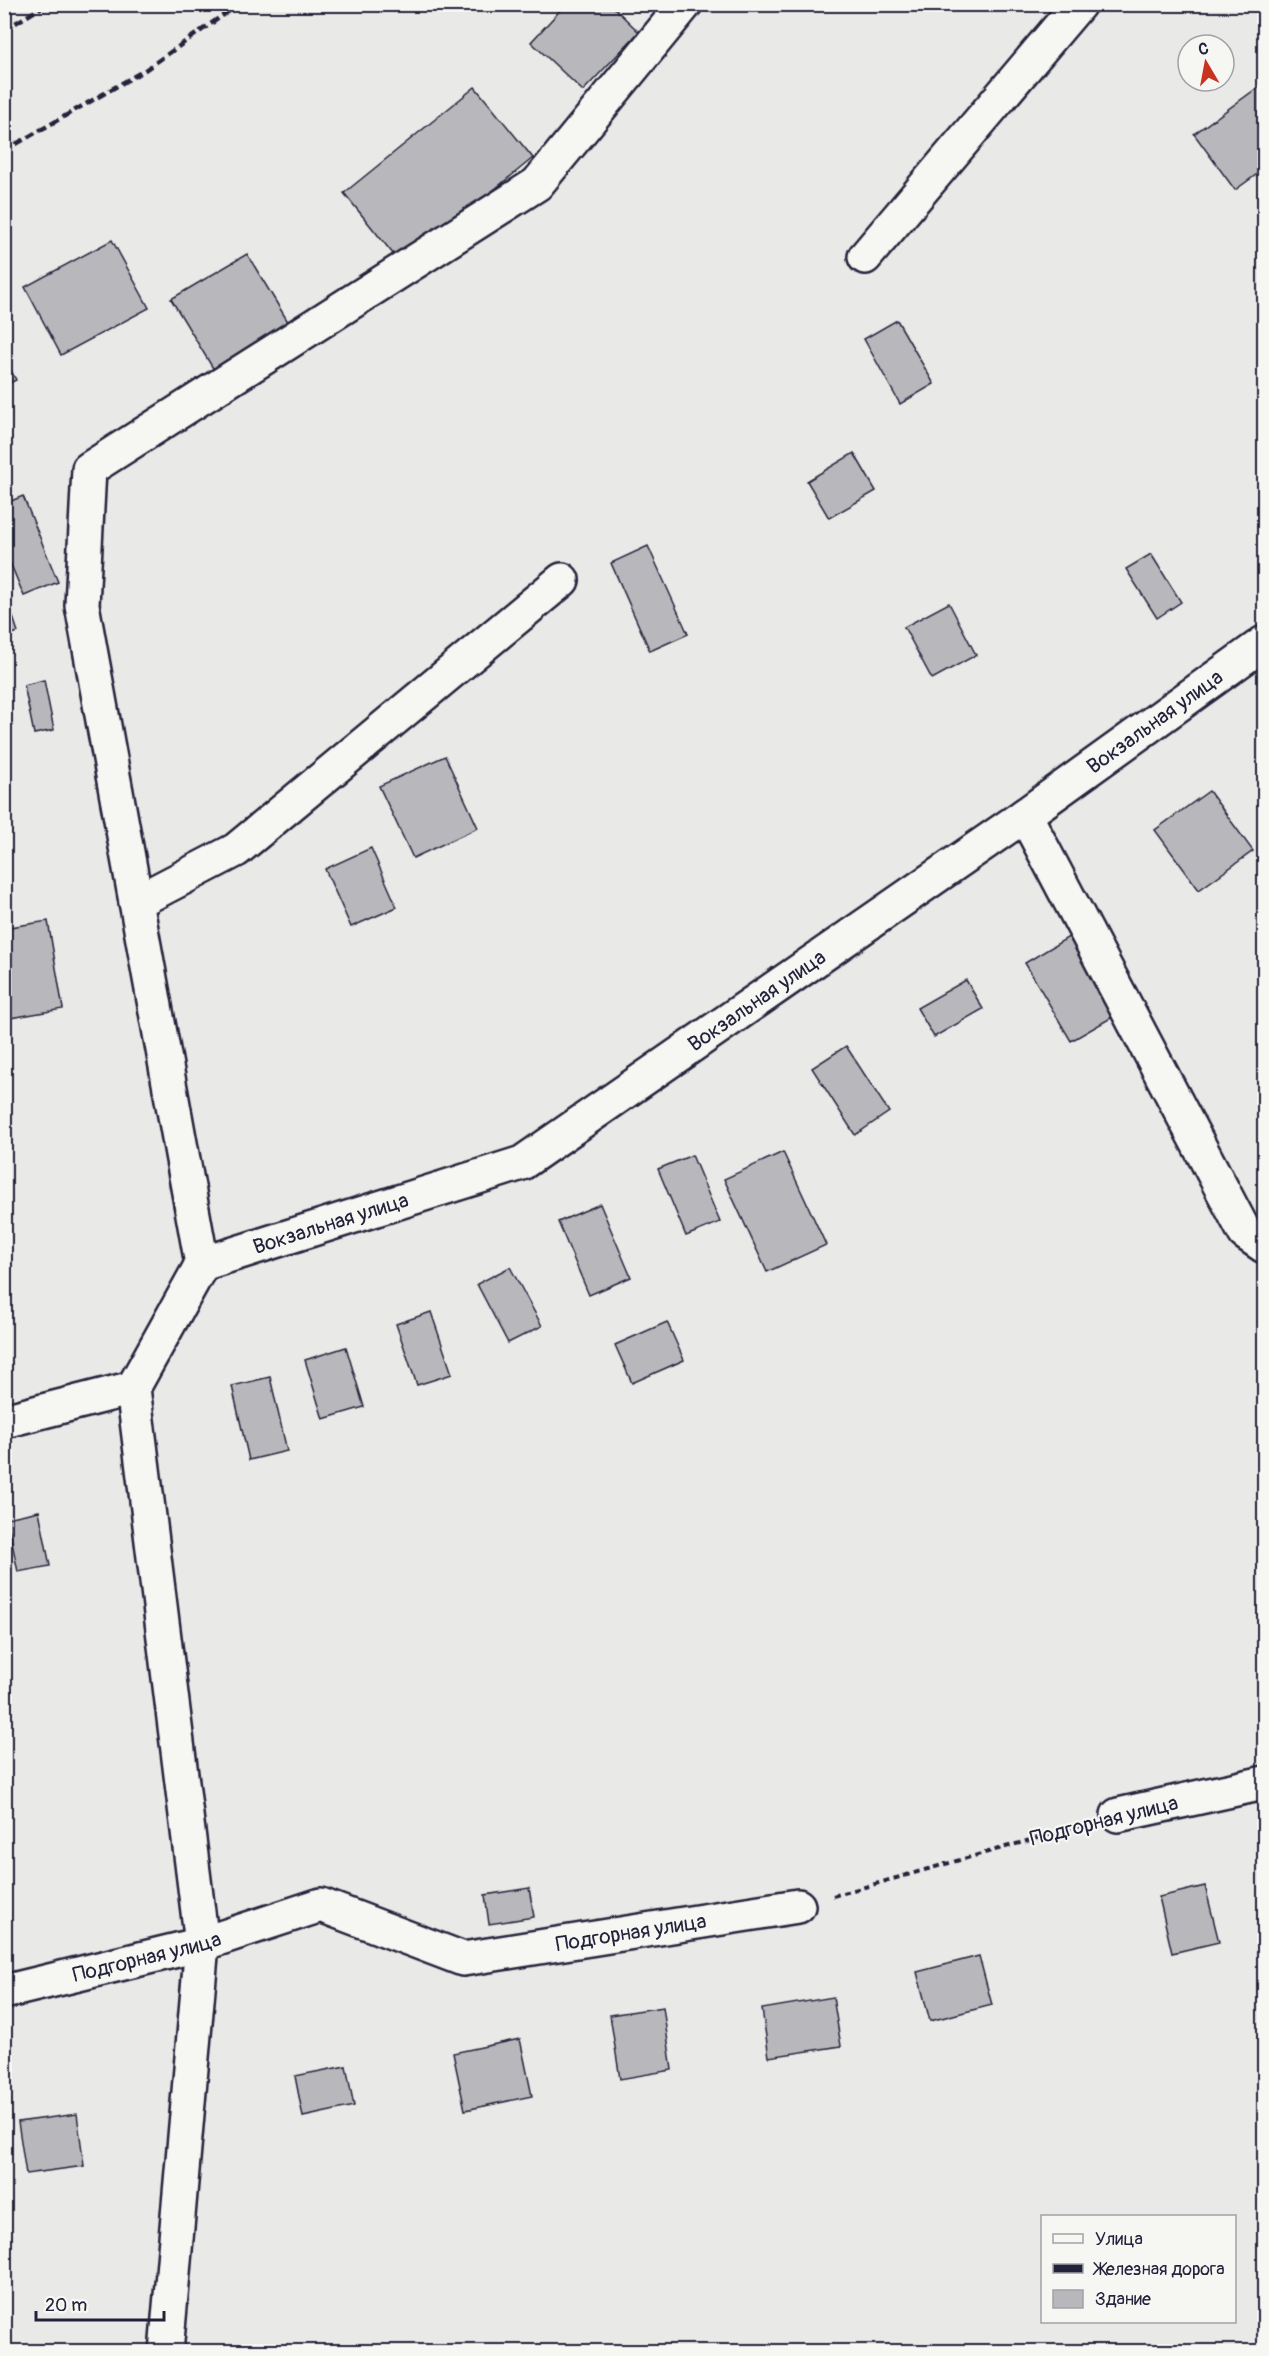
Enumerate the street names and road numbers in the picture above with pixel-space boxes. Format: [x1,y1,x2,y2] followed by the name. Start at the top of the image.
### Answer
[1081,663,1228,780] street label: Вокзальная улица
[683,944,831,1058] street label: Вокзальная улица
[250,1186,412,1261] street label: Вокзальная улица
[1027,1790,1181,1852] street label: Подгорная улица
[554,1907,708,1958] street label: Подгорная улица
[70,1925,224,1988] street label: Подгорная улица

